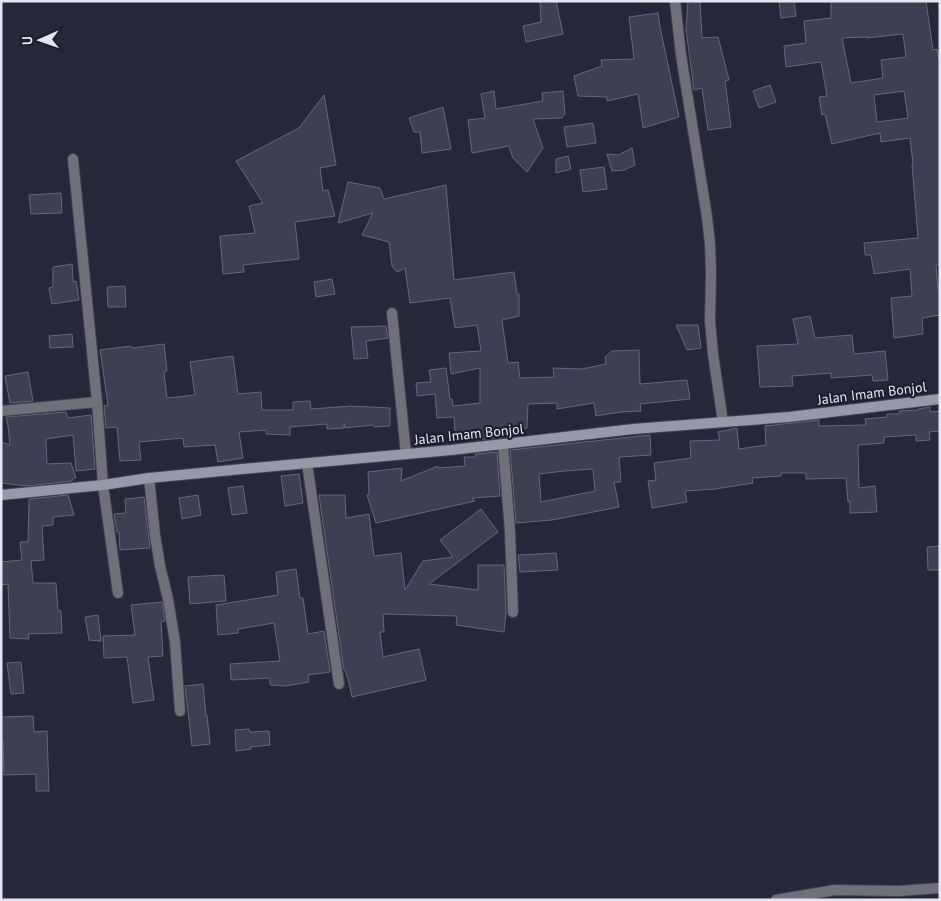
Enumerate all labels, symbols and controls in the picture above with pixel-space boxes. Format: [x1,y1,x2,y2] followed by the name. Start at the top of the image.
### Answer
[15,15,65,65] north arrow
[18,36,36,45] text: U
[816,377,927,409] street label: Jalan Imam Bonjol
[413,419,524,449] street label: Jalan Imam Bonjol

